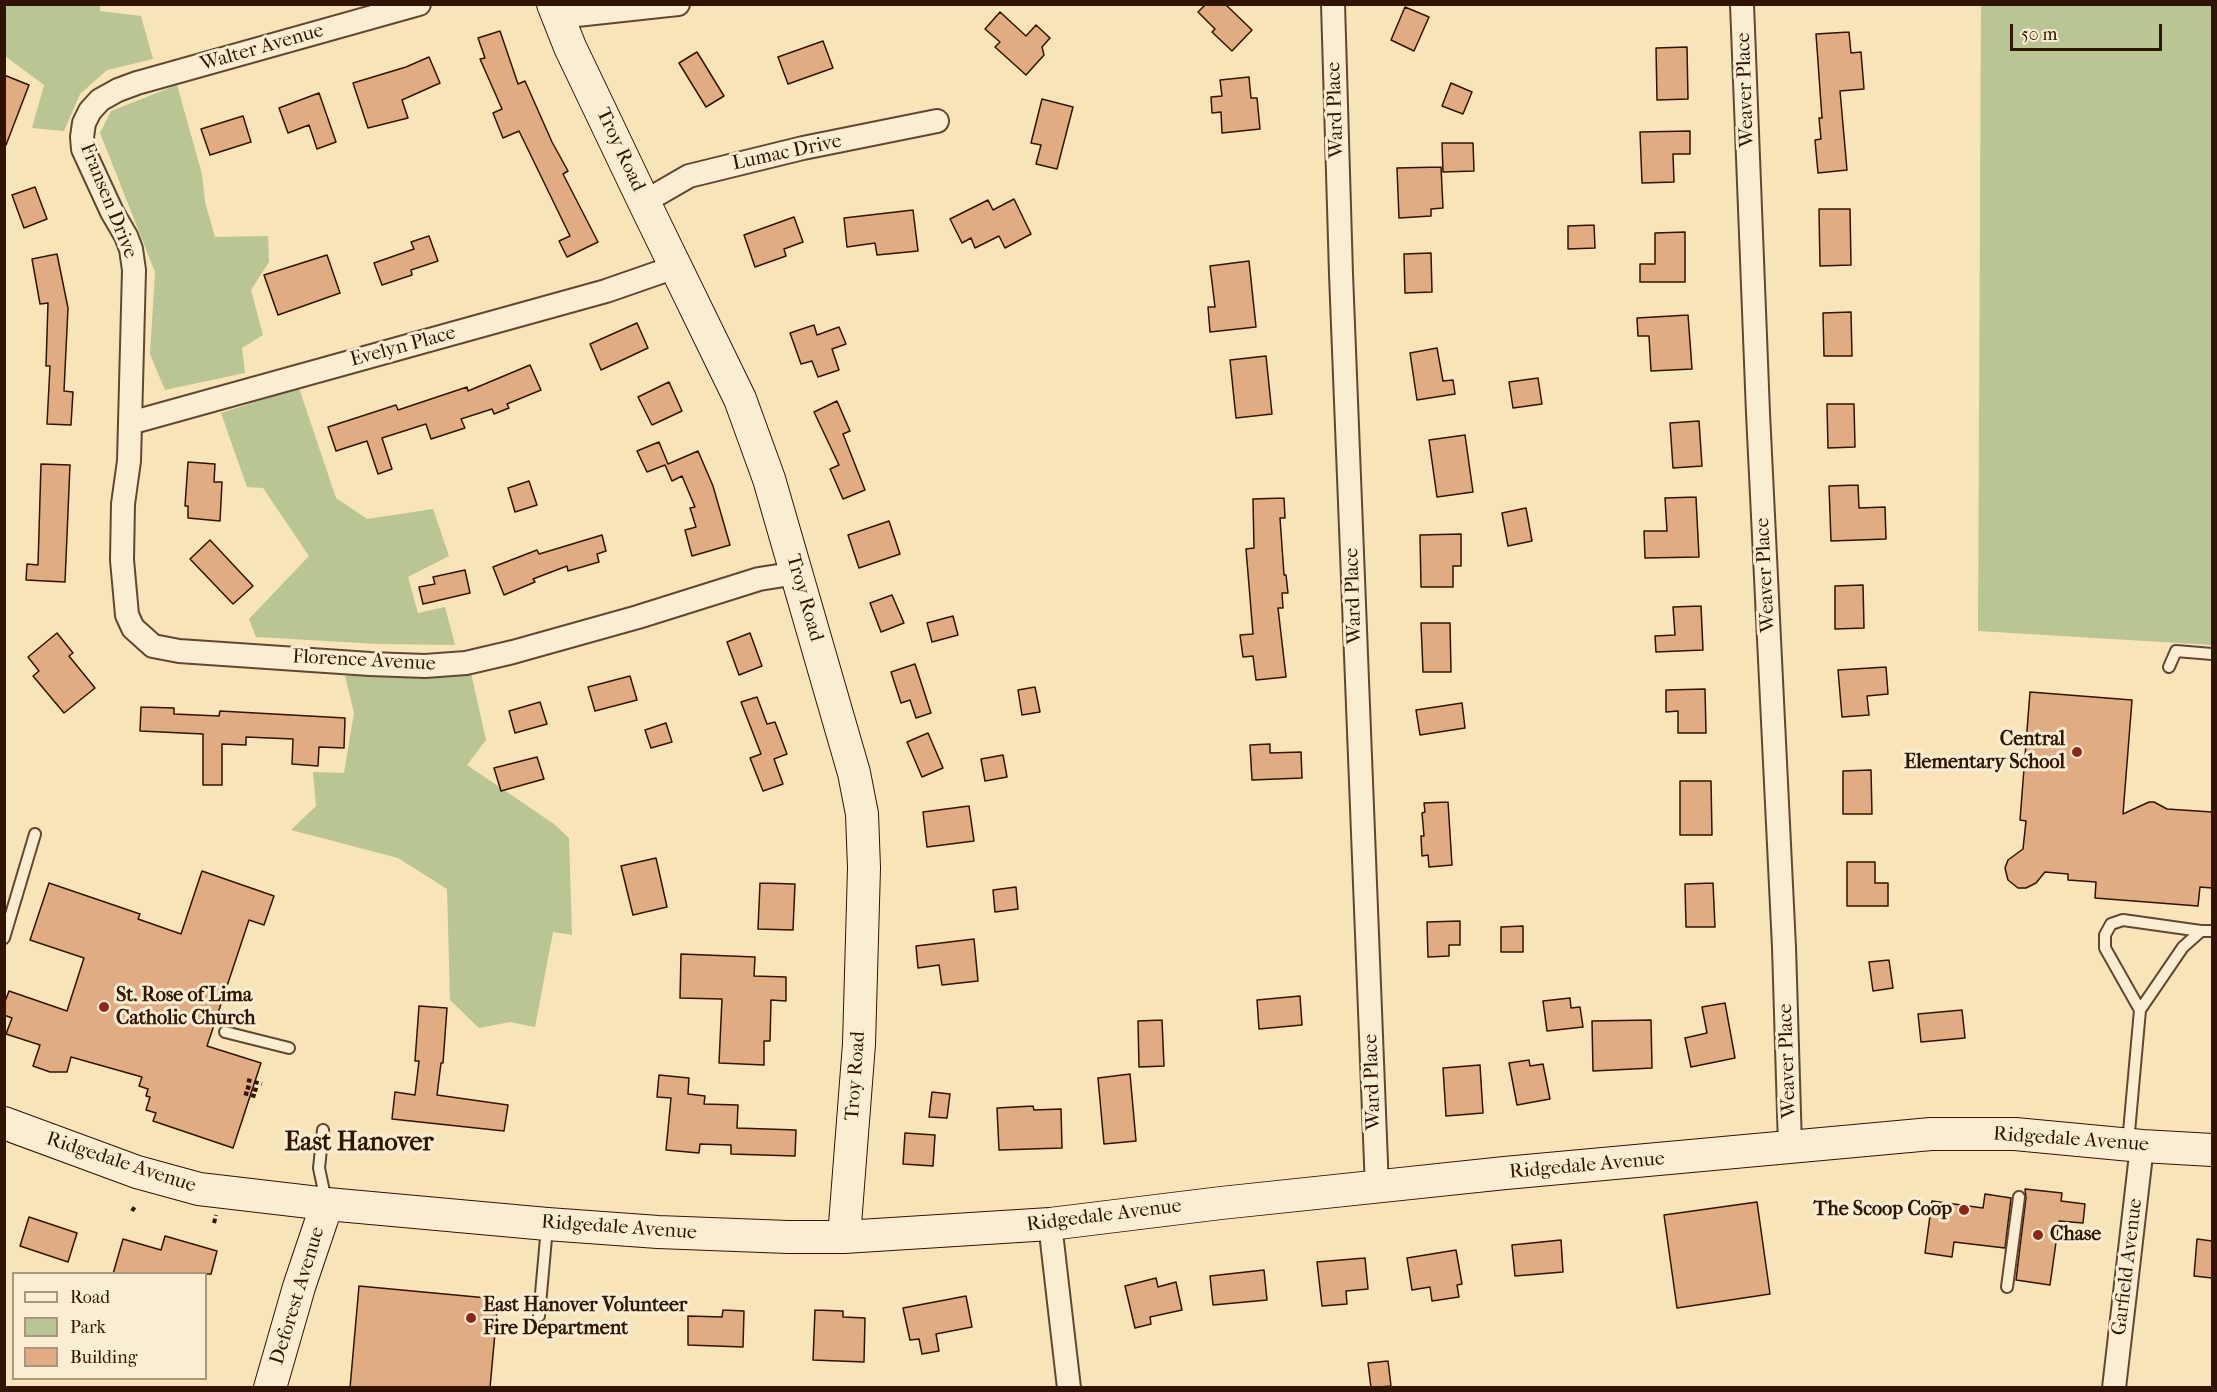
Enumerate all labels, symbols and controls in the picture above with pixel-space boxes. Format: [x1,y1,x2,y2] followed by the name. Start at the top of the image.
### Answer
[2013,12,2164,50] scale bar
[198,19,326,77] street label: Walter Avenue
[2021,24,2057,45] text: 50 m
[1732,32,1760,148] street label: Weaver Place
[1322,61,1350,159] street label: Ward Place
[590,104,650,196] street label: Troy Road
[730,130,844,176] street label: Lumac Drive
[74,140,142,262] street label: Fransen Drive
[347,321,459,373] street label: Evelyn Place
[1751,517,1781,633] street label: Weaver Place
[1340,547,1368,645] street label: Ward Place
[780,552,828,644] street label: Troy Road
[292,645,436,677] street label: Florence Avenue
[1904,728,2065,775] place label: Central Elementary School
[2070,745,2084,759] marker: Central Elementary School
[116,984,256,1031] place label: St. Rose of Lima Catholic Church
[97,1000,111,1014] marker: St. Rose of Lima Catholic Church
[1774,1003,1802,1119] street label: Weaver Place
[841,1031,871,1121] street label: Troy Road
[1359,1033,1387,1131] street label: Ward Place
[1992,1123,2150,1157] street label: Ridgedale Avenue
[43,1127,199,1199] street label: Ridgedale Avenue
[284,1128,434,1160] district label: East Hanover
[1508,1147,1666,1185] street label: Ridgedale Avenue
[1025,1195,1183,1237] street label: Ridgedale Avenue
[2108,1197,2148,1337] street label: Garfield Avenue
[1814,1198,1952,1222] place label: The Scoop Coop
[1957,1203,1971,1217] marker: The Scoop Coop
[540,1211,698,1245] street label: Ridgedale Avenue
[2050,1223,2101,1247] place label: Chase
[266,1224,330,1368] street label: Deforest Avenue
[2031,1228,2045,1242] marker: Chase
[12,1272,207,1380] legend
[70,1287,110,1308] text: Road
[483,1294,687,1341] place label: East Hanover Volunteer Fire Department
[464,1311,478,1325] marker: East Hanover Volunteer Fire Department
[70,1317,106,1338] text: Park
[70,1347,137,1368] text: Building

